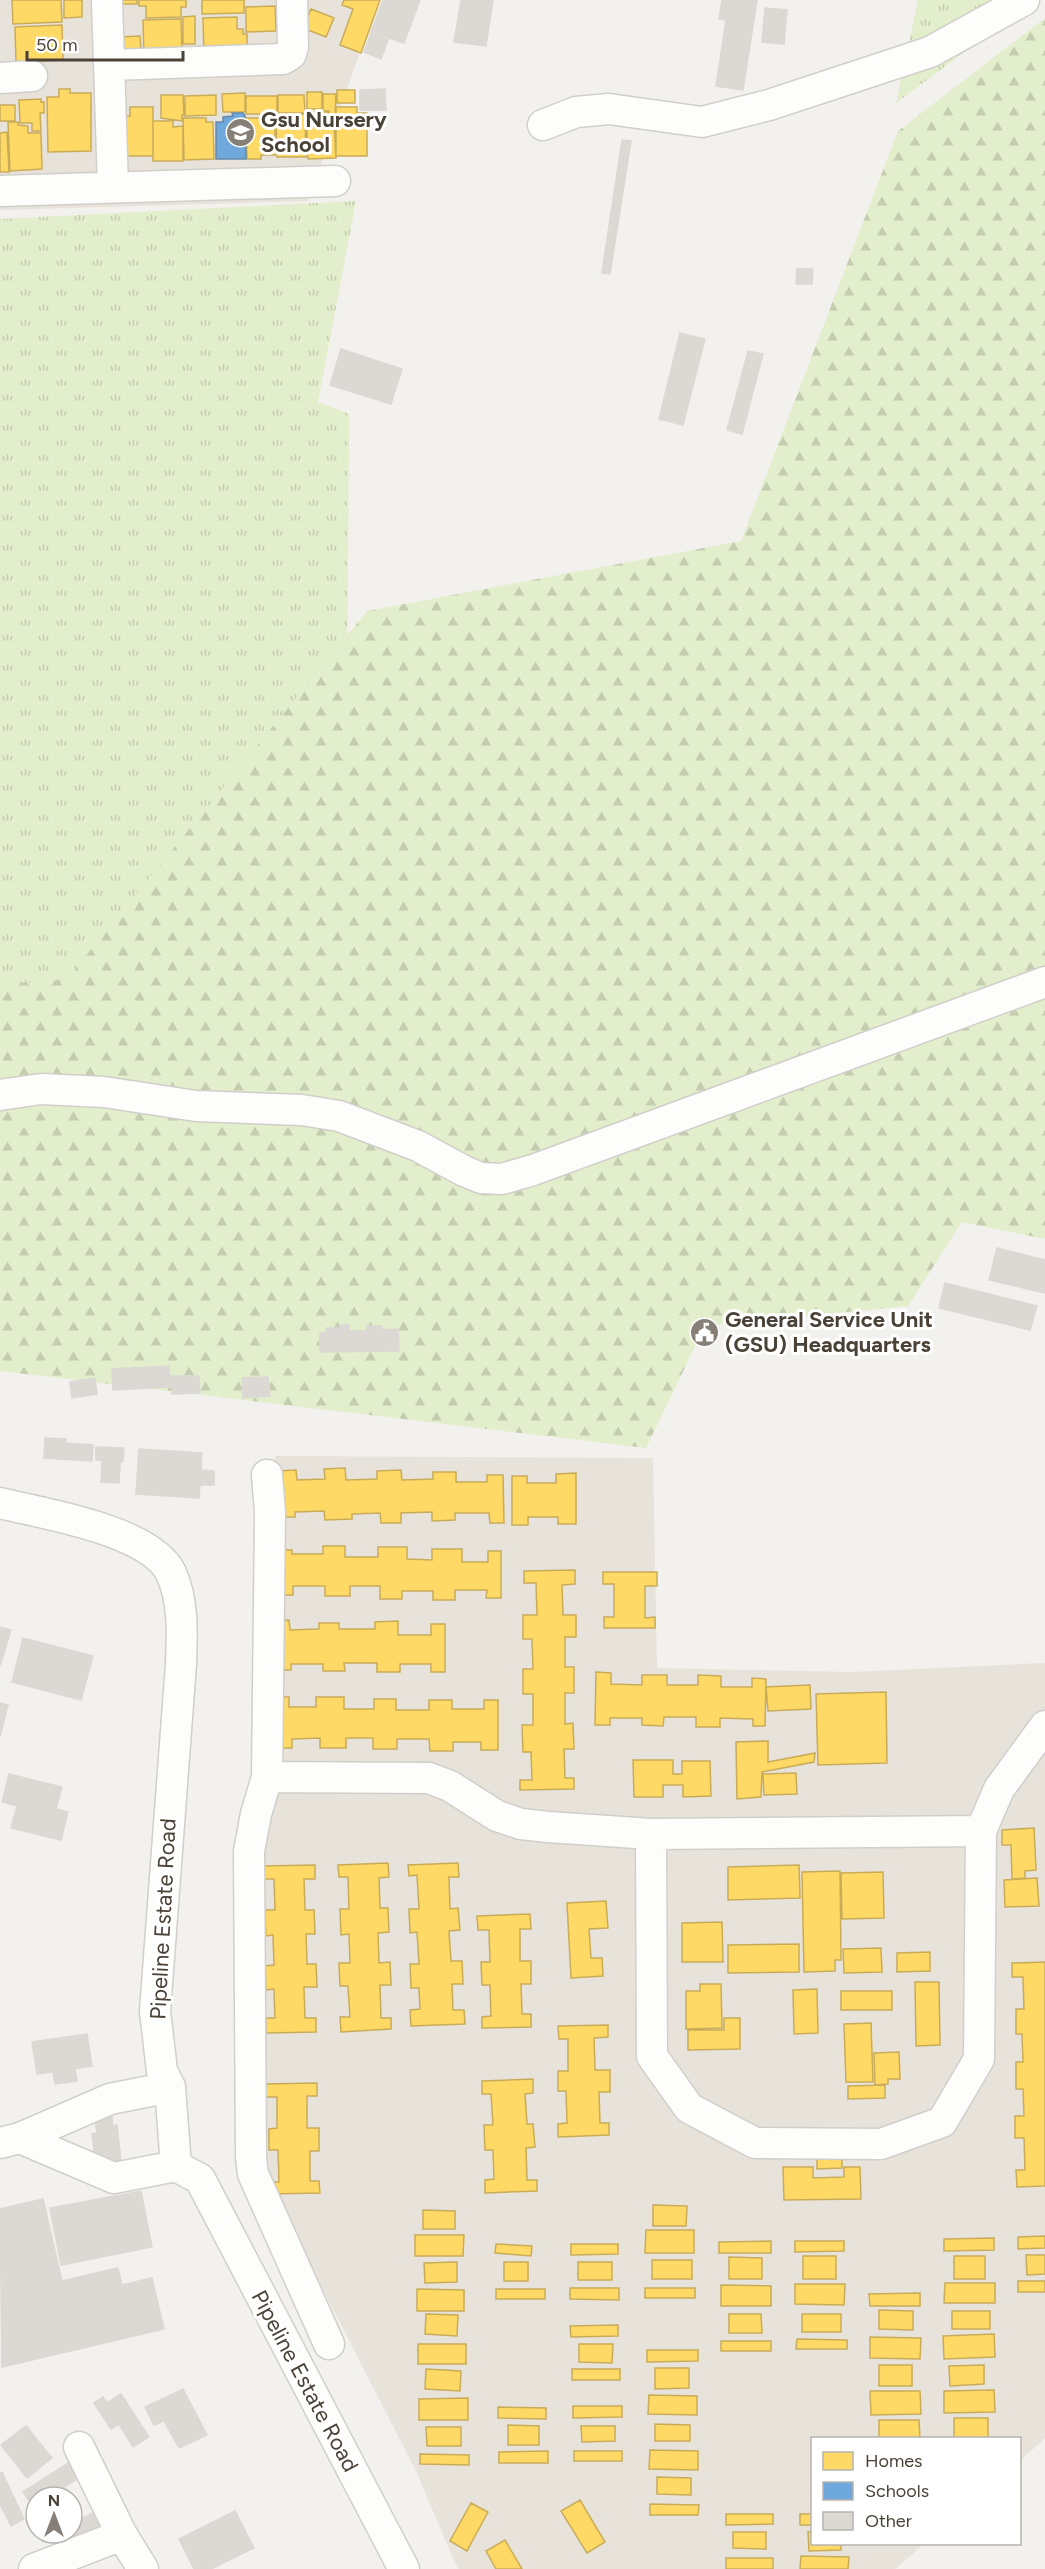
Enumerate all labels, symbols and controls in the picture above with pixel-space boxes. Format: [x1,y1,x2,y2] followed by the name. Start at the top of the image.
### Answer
[27,24,183,62] scale bar
[36,34,78,56] text: 50 m
[261,106,387,158] place label: Gsu Nursery School
[224,116,256,148] school or university icon: Gsu Nursery School
[725,1306,933,1358] place label: General Service Unit (GSU) Headquarters
[688,1316,720,1348] public building icon: General Service Unit (GSU) Headquarters
[144,1818,182,2020] street label: Pipeline Estate Road
[246,2286,364,2476] street label: Pipeline Estate Road
[811,2437,1021,2545] legend
[865,2450,923,2472] text: Homes
[865,2480,929,2502] text: Schools
[24,2485,84,2545] north arrow
[48,2491,60,2510] text: N
[865,2510,912,2532] text: Other

